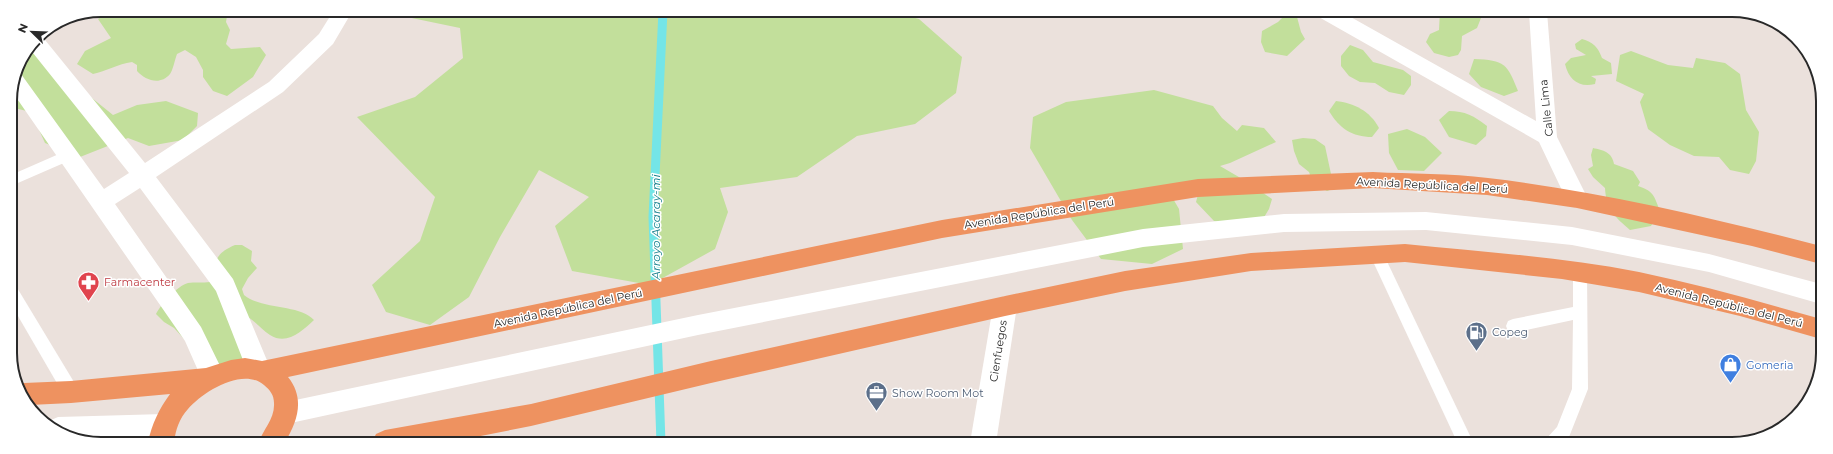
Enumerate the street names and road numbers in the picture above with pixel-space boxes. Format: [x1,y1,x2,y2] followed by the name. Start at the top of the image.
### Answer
[1536,79,1556,137] street label: Calle Lima
[1356,174,1508,196] street label: Avenida República del Perú
[963,194,1115,232] street label: Avenida República del Perú
[1654,280,1804,330] street label: Avenida República del Perú
[492,285,644,331] street label: Avenida República del Perú
[986,318,1010,383] street label: Cienfuegos

